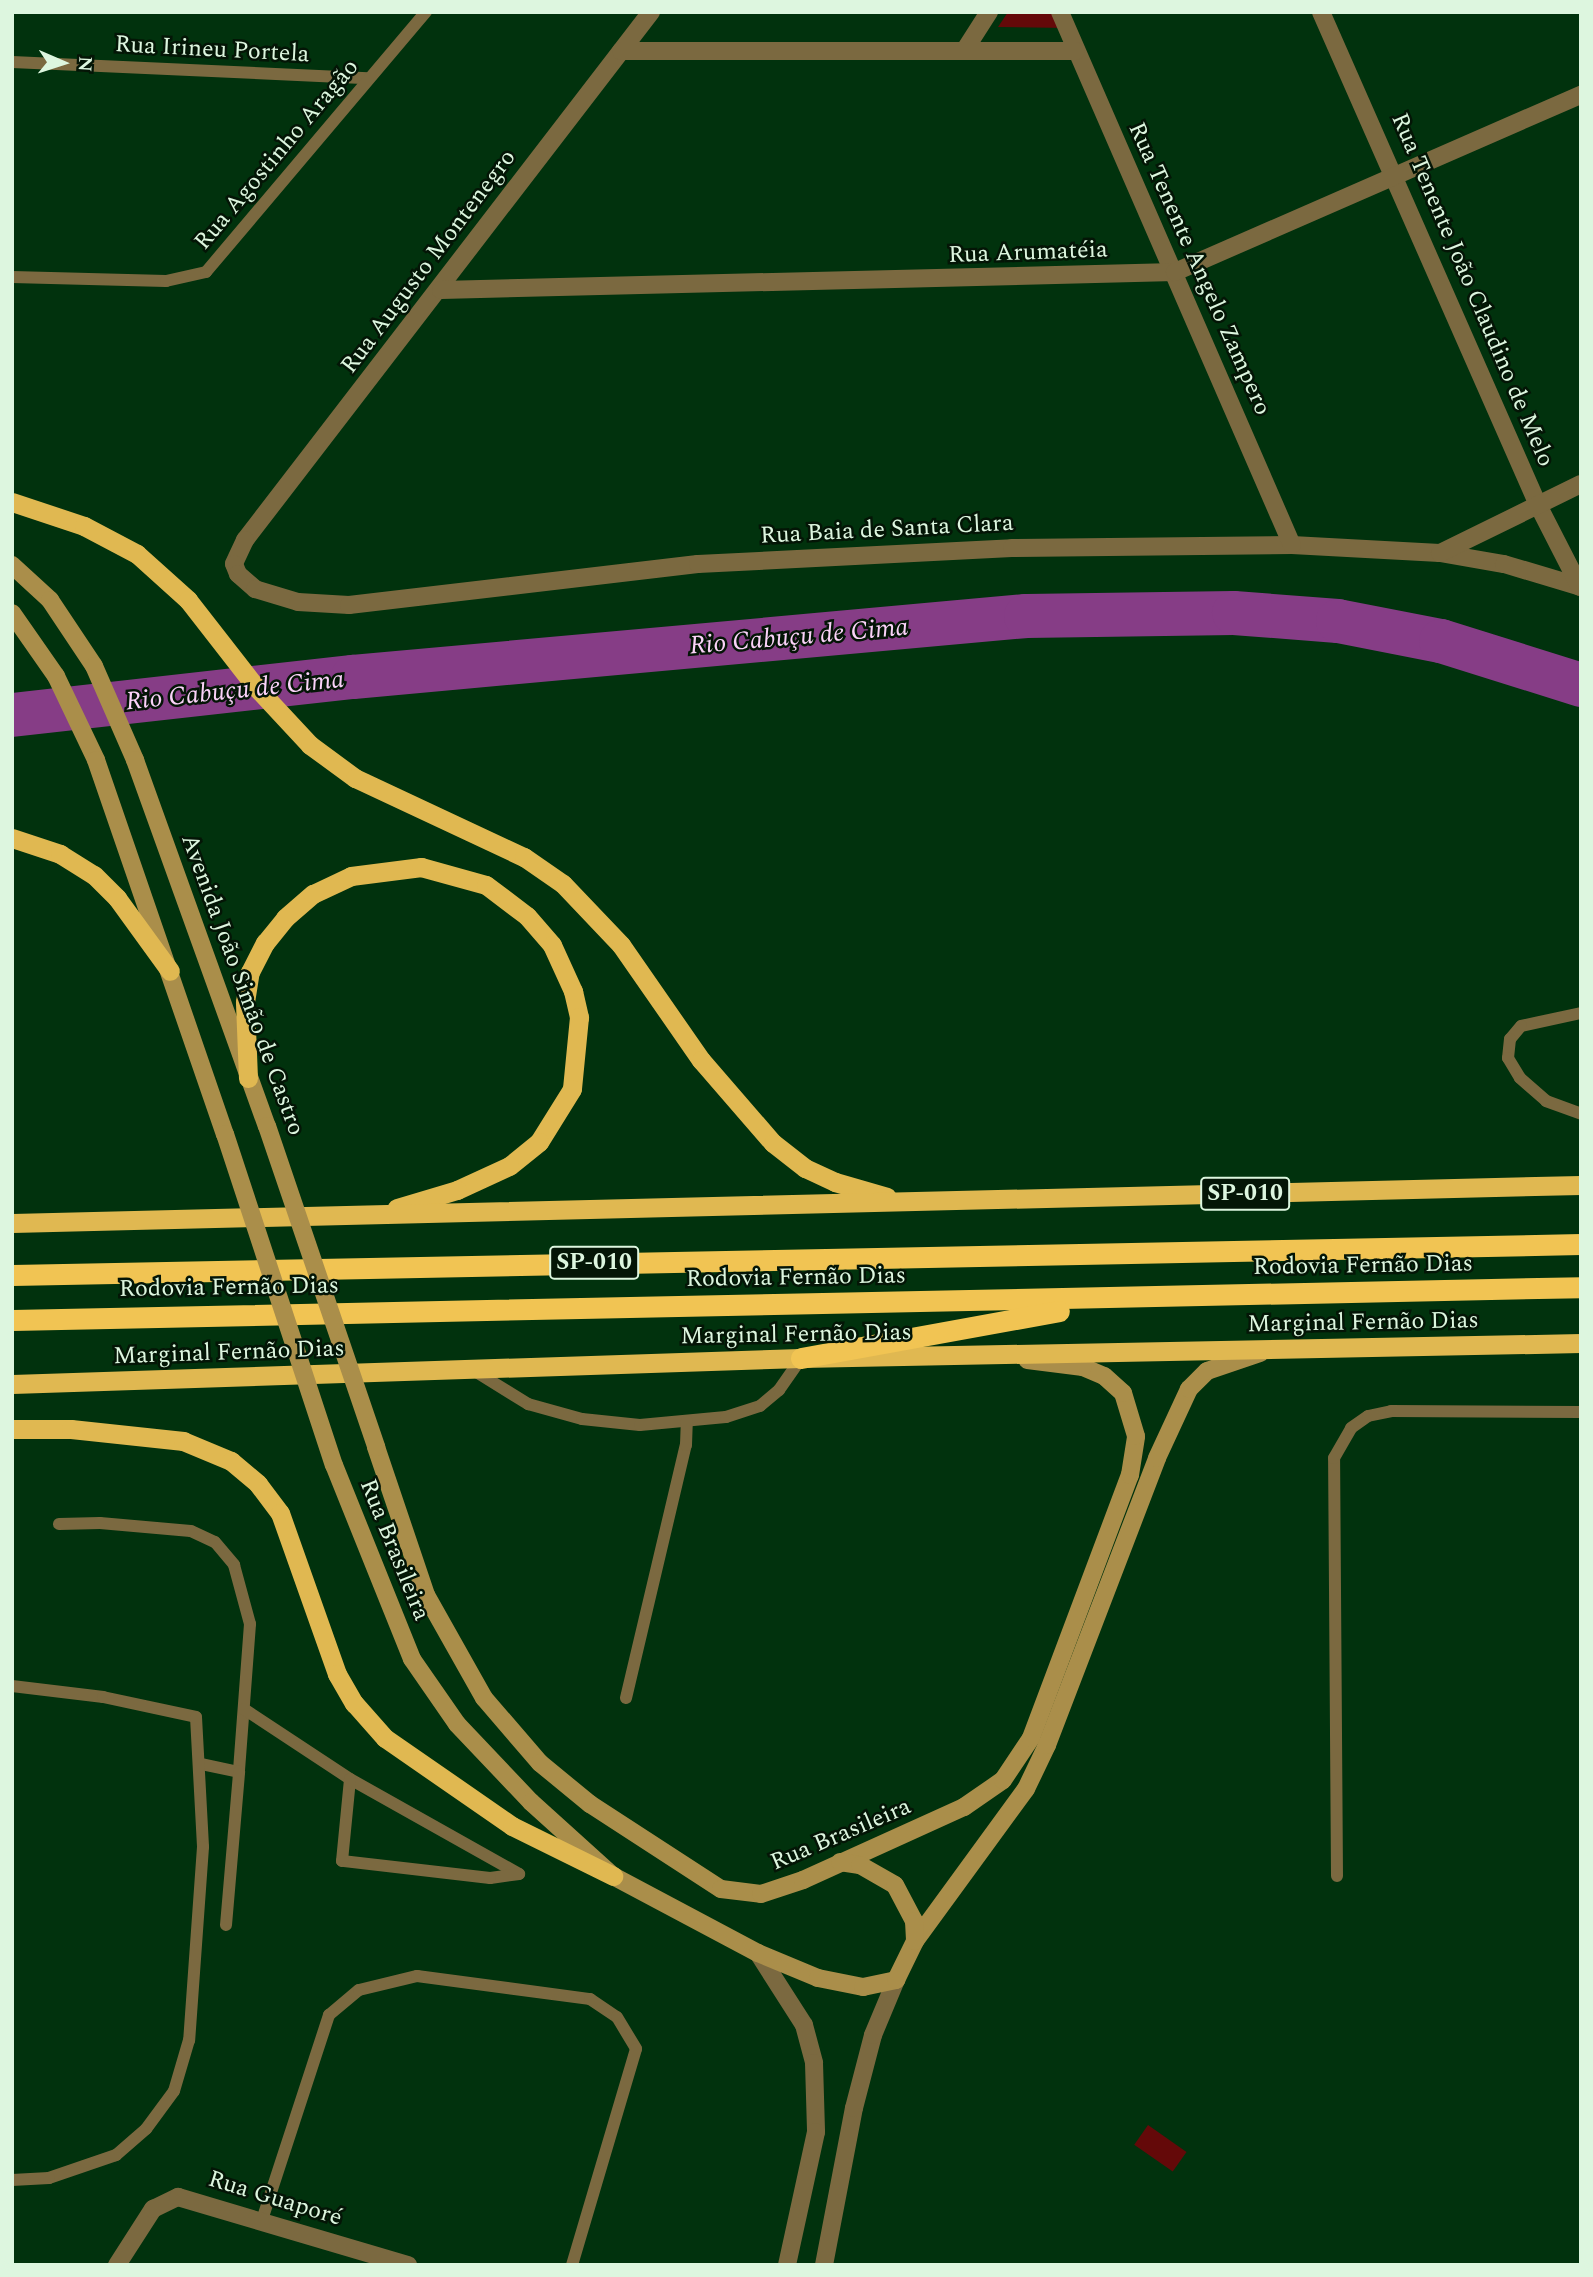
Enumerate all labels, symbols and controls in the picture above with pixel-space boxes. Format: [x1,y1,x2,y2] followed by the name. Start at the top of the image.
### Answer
[28,28,98,98] north arrow
[114,31,310,69] street label: Rua Irineu Portela
[189,54,365,256] street label: Rua Agostinho Aragão
[70,56,99,73] text: N
[1384,109,1560,471] street label: Rua Tenente João Claudino de Melo
[1121,118,1277,420] street label: Rua Tenente Angelo Zampero
[335,144,523,380] street label: Rua Augusto Montenegro
[948,236,1108,270] street label: Rua Arumatéia
[760,509,1014,551] street label: Rua Baia de Santa Clara
[688,612,910,662] water label: Rio Cabuçu de Cima
[124,664,346,718] water label: Rio Cabuçu de Cima
[174,830,310,1140] street label: Avenida João Simão de Castro
[1200,1175,1290,1214] road number: SP-010
[548,1244,640,1282] road number: SP-010
[1253,1250,1473,1282] street label: Rodovia Fernão Dias
[686,1262,906,1294] street label: Rodovia Fernão Dias
[119,1272,339,1304] street label: Rodovia Fernão Dias
[1247,1307,1479,1339] street label: Marginal Fernão Dias
[680,1319,912,1351] street label: Marginal Fernão Dias
[113,1335,345,1371] street label: Marginal Fernão Dias
[353,1475,435,1625] street label: Rua Brasileira
[766,1792,916,1878] street label: Rua Brasileira
[205,2165,345,2233] street label: Rua Guaporé

